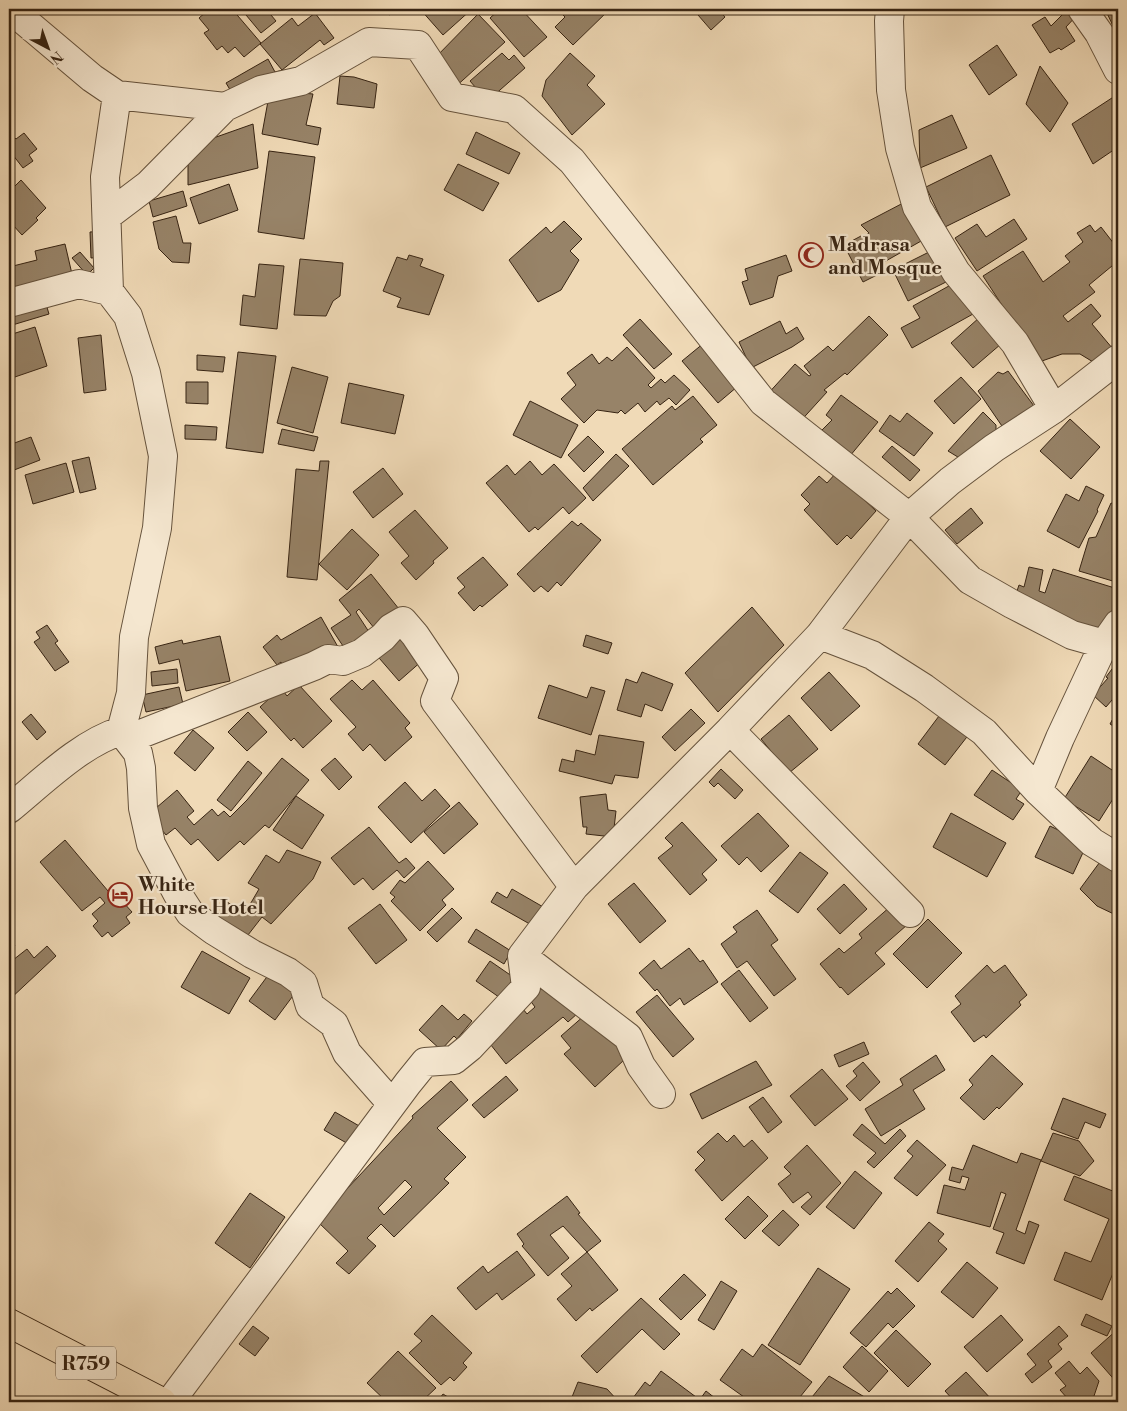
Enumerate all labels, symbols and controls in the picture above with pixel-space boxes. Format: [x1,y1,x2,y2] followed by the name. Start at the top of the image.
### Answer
[22,22,72,72] north arrow
[46,47,66,67] text: N
[828,233,942,281] place label: Madrasa and Mosque
[798,242,824,268] mosque icon: Madrasa and Mosque
[137,873,264,921] place label: White Hourse Hotel
[107,882,133,908] hotel icon: White Hourse Hotel
[56,1346,116,1380] road number: R759

